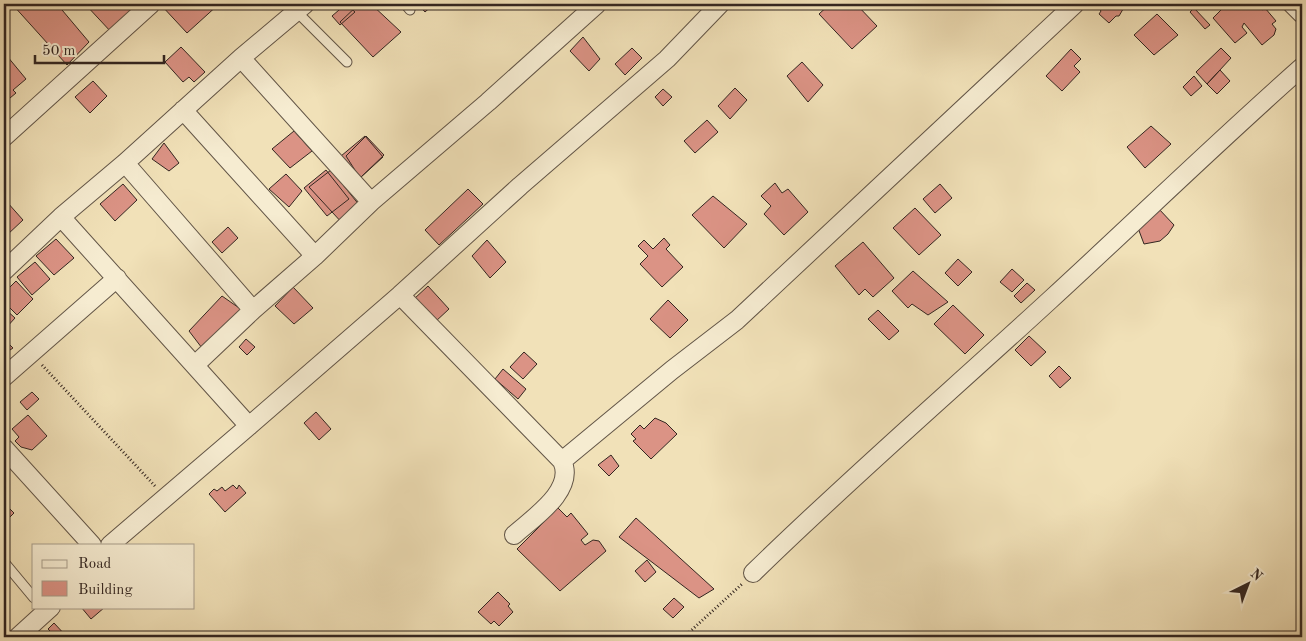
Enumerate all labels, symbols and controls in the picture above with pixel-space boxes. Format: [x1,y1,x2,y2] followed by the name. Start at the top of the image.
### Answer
[35,32,164,64] scale bar
[42,44,76,59] text: 50 m
[32,544,195,608] legend
[78,557,112,572] text: Road
[1224,558,1274,608] north arrow
[1247,566,1265,584] text: N
[78,583,133,598] text: Building

